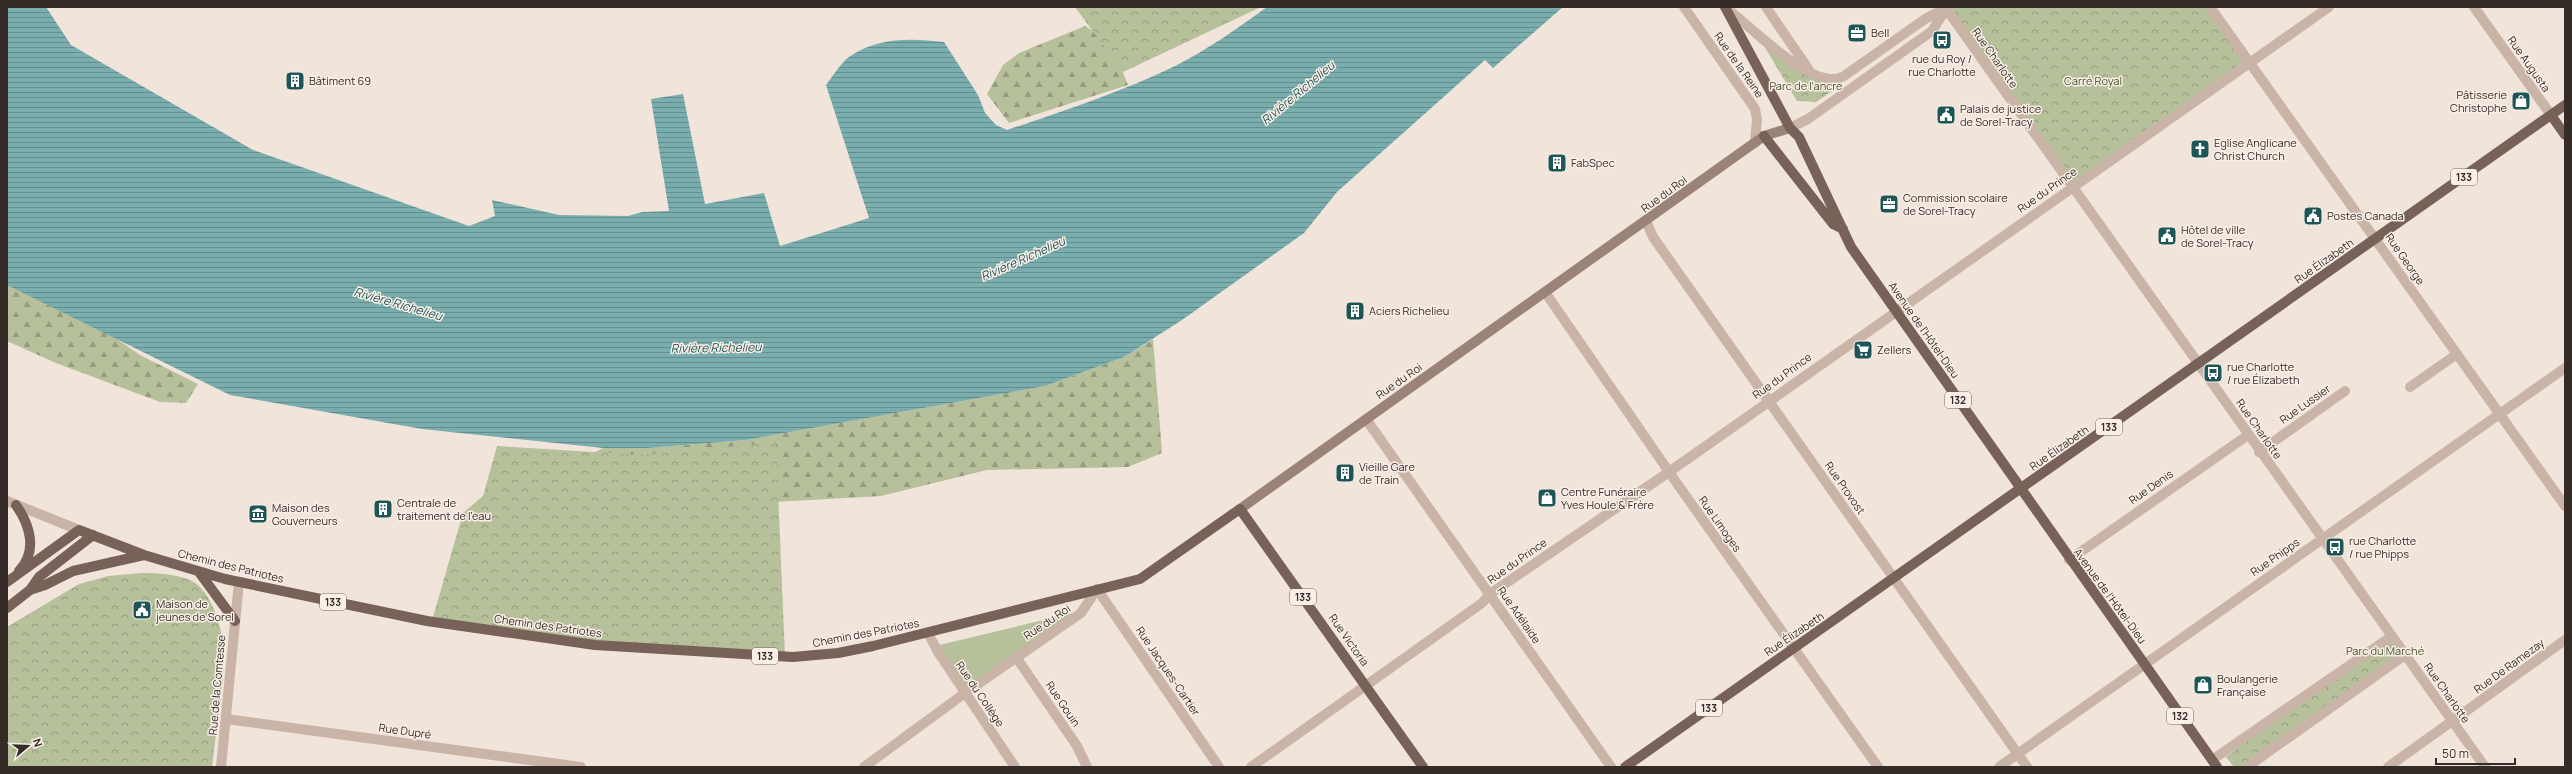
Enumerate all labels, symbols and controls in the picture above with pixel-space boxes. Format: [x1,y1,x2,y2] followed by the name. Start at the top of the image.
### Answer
[1846,22,1868,44] office icon: Bell
[1871,25,1889,40] place label: Bell
[1969,25,2022,91] street label: Rue Charlotte
[1711,29,1768,101] street label: Rue de la Reine
[1931,29,1953,51] bus stop icon: rue du Roy / rue Charlotte
[2505,33,2554,95] street label: Rue Augusta
[1908,51,1976,79] place label: rue du Roy / rue Charlotte
[1257,56,1339,128] water label: Rivière Richelieu
[284,70,306,92] building icon: Bâtiment 69
[309,73,371,88] place label: Bâtiment 69
[2064,73,2122,88] park label: Carré Royal
[1769,78,1843,93] park label: Parc de l'ancre
[2450,87,2508,115] place label: Pâtisserie Christophe
[2510,90,2532,112] shop icon: Pâtisserie Christophe
[1960,101,2042,129] place label: Palais de justice de Sorel-Tracy
[1935,104,1957,126] public building icon: Palais de justice de Sorel-Tracy
[2214,135,2297,163] place label: Eglise Anglicane Christ Church
[2189,138,2211,160] church icon: Eglise Anglicane Christ Church
[1546,152,1568,174] building icon: FabSpec
[1571,155,1615,170] place label: FabSpec
[2014,163,2080,216] street label: Rue du Prince
[2451,169,2477,185] road number: 133
[1638,172,1690,215] street label: Rue du Roi
[1903,190,2008,218] place label: Commission scolaire de Sorel-Tracy
[1878,193,1900,215] office icon: Commission scolaire de Sorel-Tracy
[2302,205,2324,227] public building icon: Postes Canada
[2327,208,2404,223] place label: Postes Canada
[2181,222,2254,250] place label: Hôtel de ville de Sorel-Tracy
[2156,225,2178,247] public building icon: Hôtel de ville de Sorel-Tracy
[2382,230,2429,288] street label: Rue George
[978,232,1069,285] water label: Rivière Richelieu
[2291,235,2356,287] street label: Rue Élizabeth
[1885,279,1963,381] street label: Avenue de l'Hôtel-Dieu
[352,283,445,324] water label: Rivière Richelieu
[1344,300,1366,322] building icon: Aciers Richelieu
[1369,303,1449,318] place label: Aciers Richelieu
[670,338,762,357] water label: Rivière Richelieu
[1852,339,1874,361] supermarket icon: Zellers
[1877,342,1911,357] place label: Zellers
[1749,349,1815,402] street label: Rue du Prince
[1373,359,1425,402] street label: Rue du Roi
[2227,359,2300,387] place label: rue Charlotte / rue Élizabeth
[2202,362,2224,384] bus stop icon: rue Charlotte / rue Élizabeth
[2276,381,2333,427] street label: Rue Lussier
[1945,392,1971,408] road number: 132
[2233,396,2286,462] street label: Rue Charlotte
[2096,419,2122,435] road number: 133
[2026,422,2091,474] street label: Rue Élizabeth
[1822,458,1869,517] street label: Rue Provost
[1359,459,1415,487] place label: Vieille Gare de Train
[1334,462,1356,484] building icon: Vieille Gare de Train
[2126,466,2176,507] street label: Rue Denis
[1561,484,1654,512] place label: Centre Funéraire Yves Houle & Frère
[1536,487,1558,509] shop icon: Centre Funéraire Yves Houle & Frère
[1696,493,1745,555] street label: Rue Limoges
[397,495,491,523] place label: Centrale de traitement de l'eau
[372,498,394,520] building icon: Centrale de traitement de l'eau
[272,500,338,528] place label: Maison des Gouverneurs
[247,503,269,525] museum icon: Maison des Gouverneurs
[2349,533,2417,561] place label: rue Charlotte / rue Phipps
[1484,534,1550,587] street label: Rue du Prince
[2247,534,2302,579] street label: Rue Phipps
[2324,536,2346,558] bus stop icon: rue Charlotte / rue Phipps
[177,545,286,586] street label: Chemin des Patriotes
[2071,545,2150,646] street label: Avenue de l'Hôtel-Dieu
[1494,583,1545,647] street label: Rue Adélaïde
[1290,589,1316,605] road number: 133
[320,594,346,610] road number: 133
[155,596,234,624] place label: Maison de jeunes de Sorel
[131,599,153,621] public building icon: Maison de jeunes de Sorel
[1020,600,1073,643] street label: Rue du Roi
[1761,608,1827,659] street label: Rue Élizabeth
[493,611,603,641] street label: Chemin des Patriotes
[1326,611,1373,669] street label: Rue Victoria
[811,615,921,650] street label: Chemin des Patriotes
[1133,623,1204,718] street label: Rue Jacques-Cartier
[205,634,228,736] street label: Rue de la Comtesse
[2470,635,2547,696] street label: Rue De Ramezay
[2346,643,2425,658] park label: Parc du Marché
[752,648,778,664] road number: 133
[953,658,1008,730] street label: Rue du Collège
[2421,660,2474,726] street label: Rue Charlotte
[2217,671,2278,699] place label: Boulangerie Française
[2192,674,2214,696] shop icon: Boulangerie Française
[1043,678,1084,729] street label: Rue Gouin
[1696,700,1722,716] road number: 133
[2167,708,2193,724] road number: 132
[378,719,433,742] street label: Rue Dupré
[8,726,48,766] north arrow
[30,736,46,749] text: N
[2436,740,2515,766] scale bar
[2442,745,2469,762] text: 50 m

